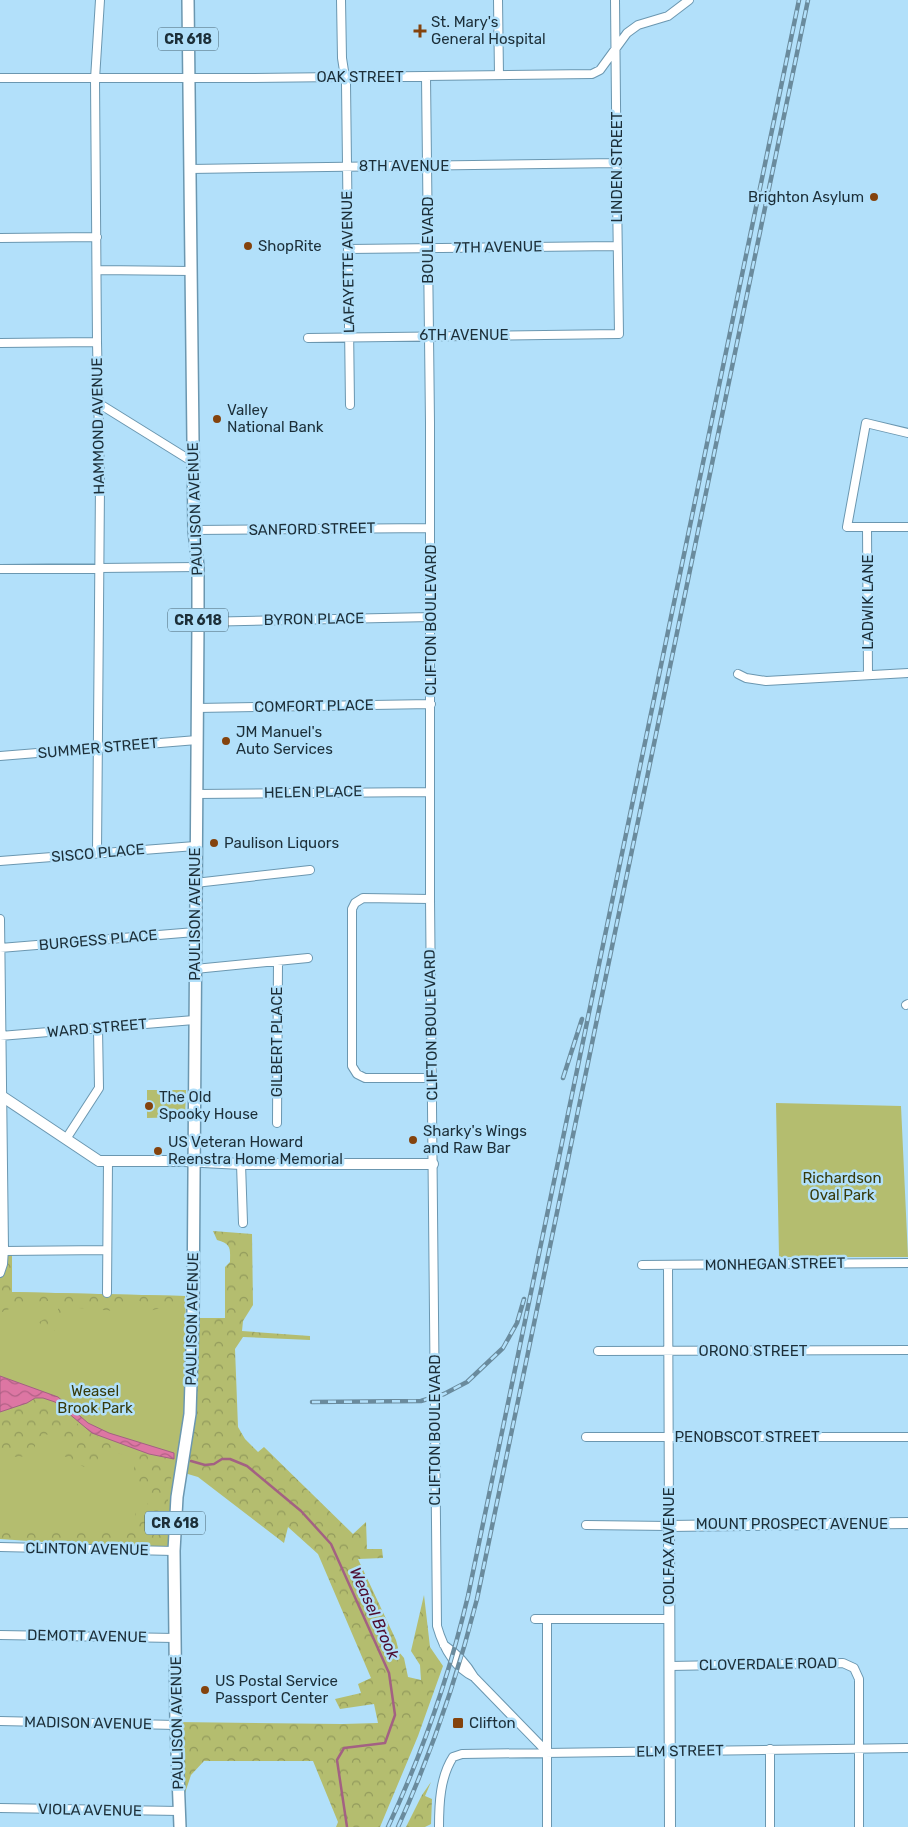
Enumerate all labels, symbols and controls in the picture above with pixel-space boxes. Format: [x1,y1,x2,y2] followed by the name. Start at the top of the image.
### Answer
[431,13,546,48] place label: St. Mary's General Hospital
[413,24,427,38] marker: St. Mary's General Hospital
[158,28,218,50] road number: CR 618
[316,68,404,86] street label: OAK STREET
[608,111,626,223] street label: LINDEN STREET
[359,157,449,175] street label: 8TH AVENUE
[748,188,864,206] place label: Brighton Asylum
[338,191,358,333] street label: LAFAYETTE AVENUE
[868,191,880,203] marker: Brighton Asylum
[419,196,437,284] street label: BOULEVARD
[258,237,322,255] place label: ShopRite
[454,237,542,257] street label: 7TH AVENUE
[242,240,254,252] marker: ShopRite
[419,326,509,344] street label: 6TH AVENUE
[88,357,108,495] street label: HAMMOND AVENUE
[227,401,324,436] place label: Valley National Bank
[211,413,223,425] marker: Valley National Bank
[184,442,206,576] street label: PAULISON AVENUE
[248,519,376,539] street label: SANFORD STREET
[422,544,440,696] street label: CLIFTON BOULEVARD
[859,554,877,650] street label: LADWIK LANE
[168,608,228,632] road number: CR 618
[264,609,364,629] street label: BYRON PLACE
[254,696,374,716] street label: COMFORT PLACE
[236,723,333,758] place label: JM Manuel's Auto Services
[37,734,159,762] street label: SUMMER STREET
[220,735,232,747] marker: JM Manuel's Auto Services
[264,782,362,802] street label: HELEN PLACE
[224,834,339,852] place label: Paulison Liquors
[208,837,220,849] marker: Paulison Liquors
[51,840,145,866] street label: SISCO PLACE
[186,847,204,981] street label: PAULISON AVENUE
[38,926,158,954] street label: BURGESS PLACE
[421,949,441,1101] street label: CLIFTON BOULEVARD
[268,987,286,1097] street label: GILBERT PLACE
[46,1015,148,1041] street label: WARD STREET
[159,1088,258,1123] place label: The Old Spooky House
[143,1100,155,1112] marker: The Old Spooky House
[423,1122,527,1157] place label: Sharky's Wings and Raw Bar
[168,1133,343,1168] place label: US Veteran Howard Reenstra Home Memorial
[407,1134,419,1146] marker: Sharky's Wings and Raw Bar
[152,1145,164,1157] marker: US Veteran Howard Reenstra Home Memorial
[803,1169,881,1204] park label: Richardson Oval Park
[182,1252,202,1386] street label: PAULISON AVENUE
[704,1254,846,1274] street label: MONHEGAN STREET
[699,1342,808,1360] street label: ORONO STREET
[426,1354,444,1506] street label: CLIFTON BOULEVARD
[57,1382,133,1417] park label: Weasel Brook Park
[674,1428,820,1446] street label: PENOBSCOT STREET
[660,1487,678,1605] street label: COLFAX AVENUE
[145,1512,205,1535] road number: CR 618
[696,1515,888,1533] street label: MOUNT PROSPECT AVENUE
[25,1539,149,1559] street label: CLINTON AVENUE
[346,1564,404,1663] water label: Weasel Brook
[27,1626,147,1646] street label: DEMOTT AVENUE
[699,1654,837,1674] street label: CLOVERDALE ROAD
[167,1656,187,1790] street label: PAULISON AVENUE
[215,1672,338,1707] place label: US Postal Service Passport Center
[199,1684,211,1696] marker: US Postal Service Passport Center
[24,1713,152,1733] street label: MADISON AVENUE
[469,1714,516,1732] place label: Clifton
[451,1716,465,1730] marker: Clifton
[636,1741,724,1761] street label: ELM STREET
[38,1800,142,1820] street label: VIOLA AVENUE

